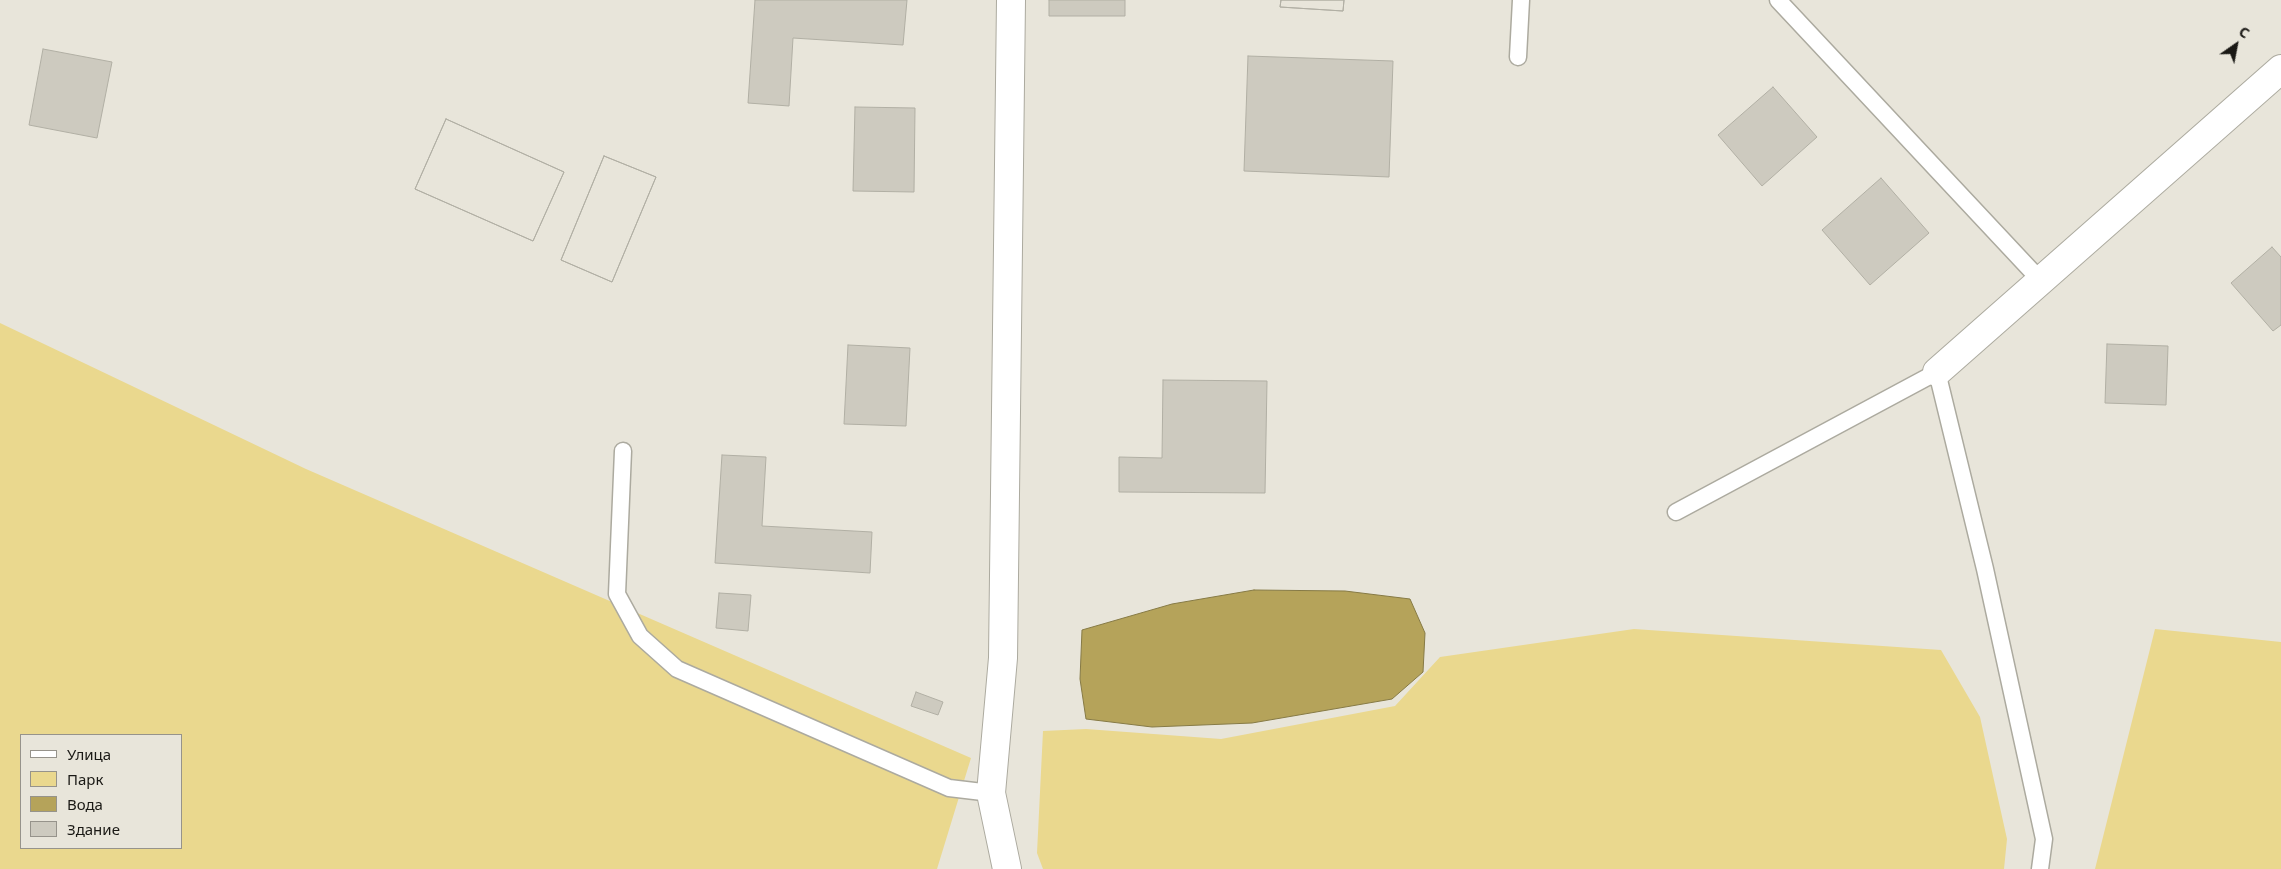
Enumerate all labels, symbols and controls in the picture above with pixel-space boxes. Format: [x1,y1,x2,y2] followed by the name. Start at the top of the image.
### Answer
[2211,20,2261,70] north arrow
[2235,22,2253,42] text: С
[20,734,182,849] legend
[67,744,111,764] text: Улица
[67,769,103,789] text: Парк
[67,794,103,814] text: Вода
[67,819,120,839] text: Здание

